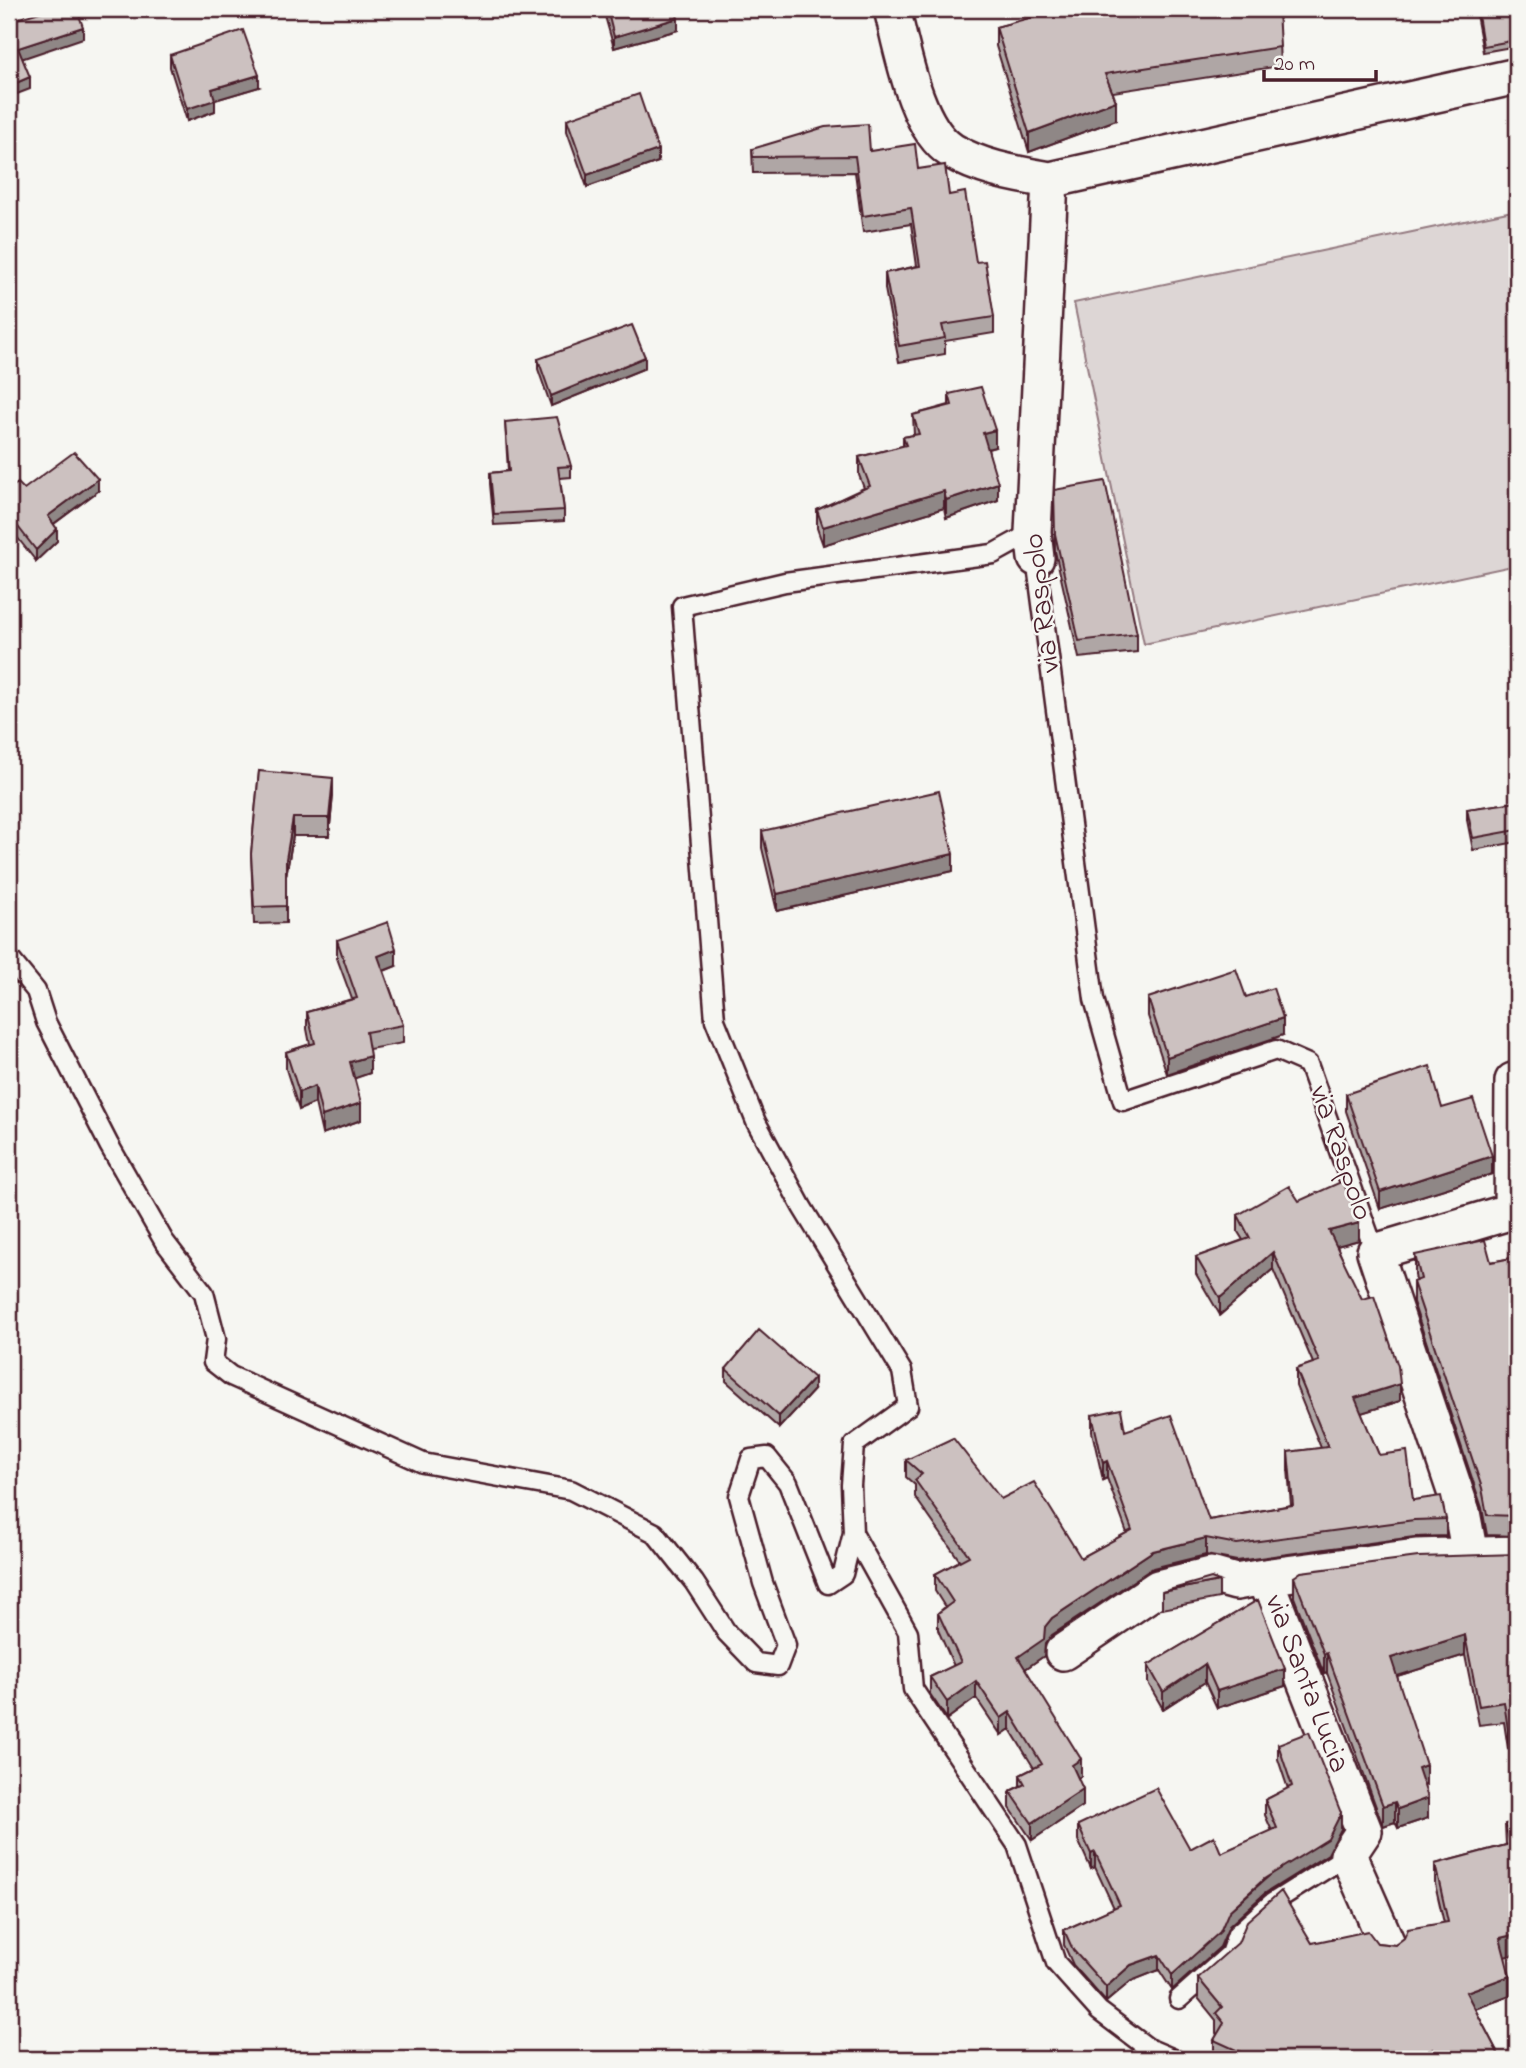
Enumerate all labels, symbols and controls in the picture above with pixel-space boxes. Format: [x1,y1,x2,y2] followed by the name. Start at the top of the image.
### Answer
[1264,38,1376,82] scale bar
[1274,50,1315,80] text: 20 m
[1013,531,1073,675] street label: via Raspolo
[1296,1079,1384,1227] street label: via Raspolo
[1252,1588,1360,1780] street label: via Santa Lucia

